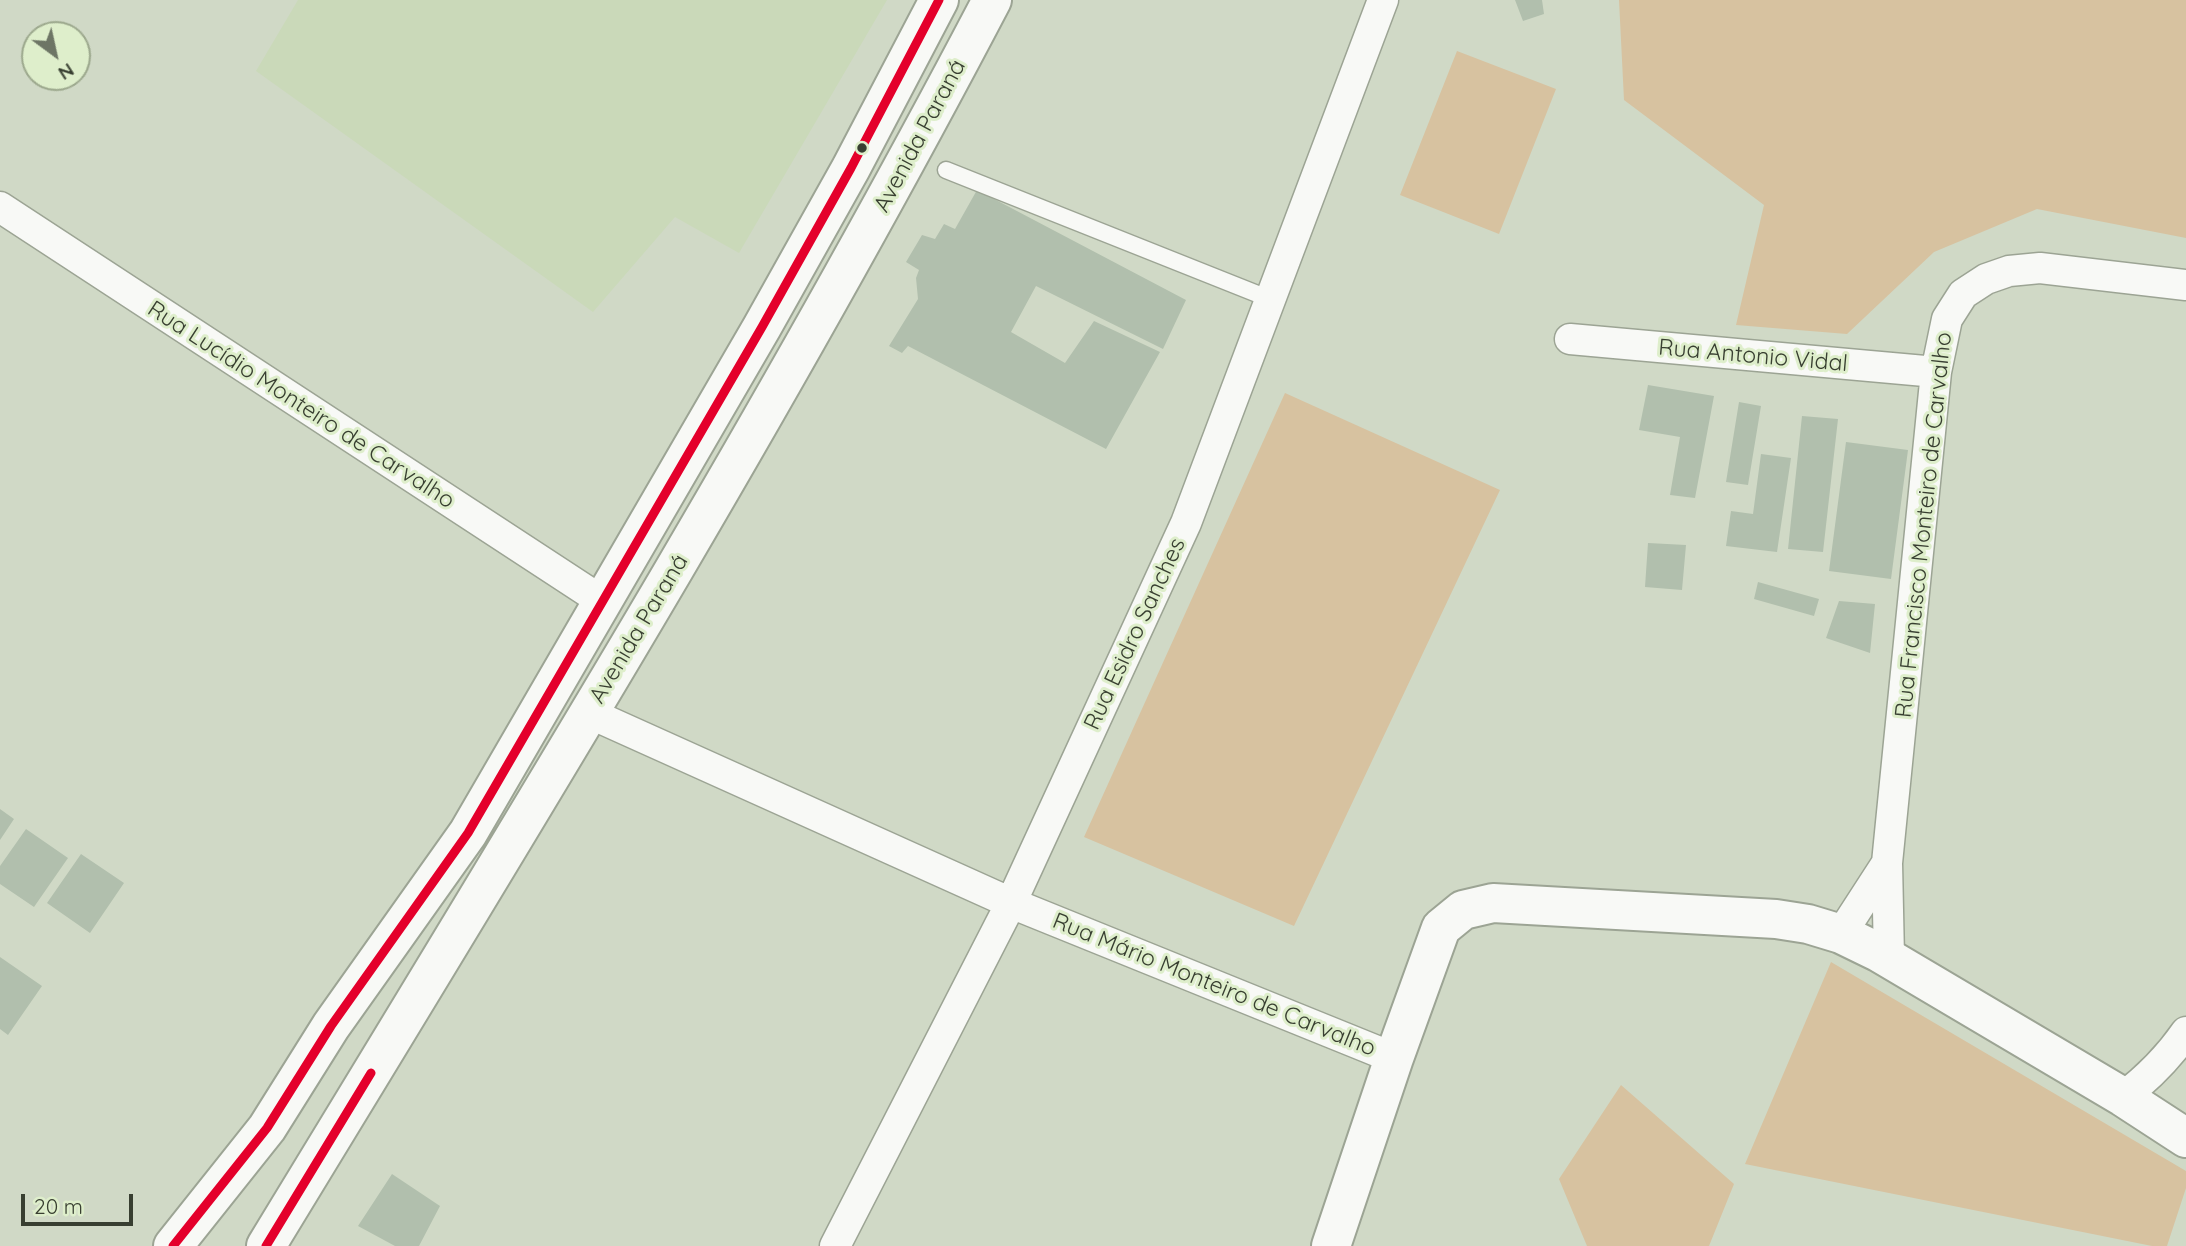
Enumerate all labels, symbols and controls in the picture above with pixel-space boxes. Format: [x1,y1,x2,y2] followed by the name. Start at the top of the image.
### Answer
[21,21,91,91] north arrow
[868,55,972,217] street label: Avenida Paraná
[54,58,79,86] text: N
[855,141,869,155] unlabelled marker
[142,295,460,515] street label: Rua Lucídio Monteiro de Carvalho
[1890,331,1958,719] street label: Rua Francisco Monteiro de Carvalho
[1657,334,1849,378] street label: Rua Antonio Vidal
[1078,534,1192,734] street label: Rua Esidro Sanches
[584,549,694,709] street label: Avenida Paraná
[1048,907,1380,1063] street label: Rua Mário Monteiro de Carvalho
[24,1180,136,1224] scale bar
[34,1193,83,1219] text: 20 m

